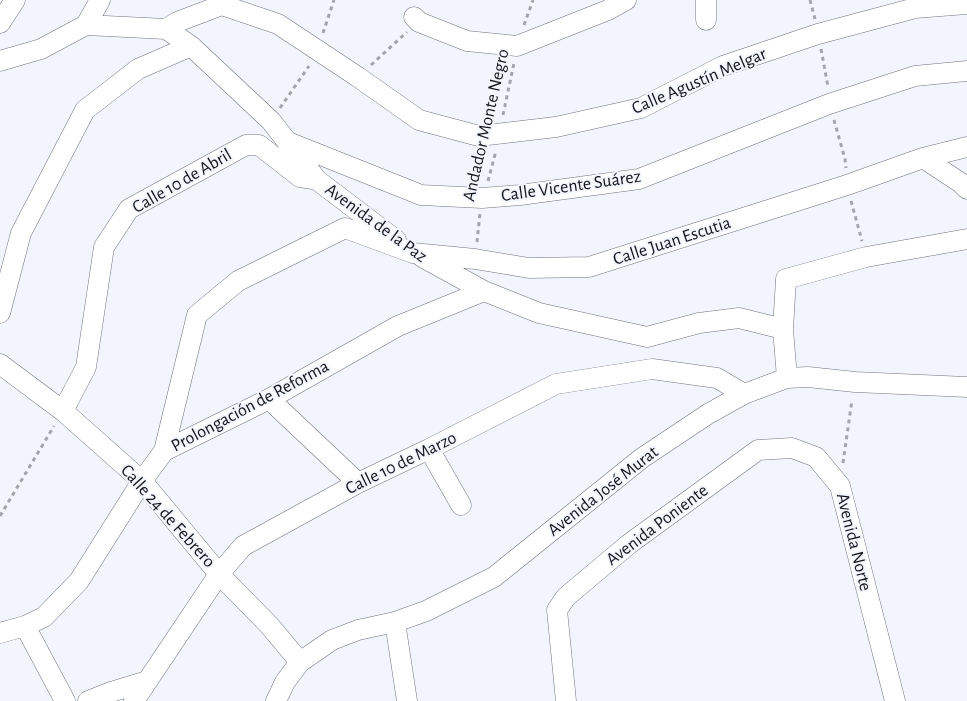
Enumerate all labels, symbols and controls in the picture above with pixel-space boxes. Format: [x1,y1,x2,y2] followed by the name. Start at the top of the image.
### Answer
[628,43,770,119] street label: Calle Agustín Melgar
[458,47,514,203] street label: Andador Monte Negro
[128,144,236,218] street label: Calle 10 de Abril
[500,165,642,207] street label: Calle Vicente Suárez
[321,179,431,267] street label: Avenida de la Paz
[610,212,734,270] street label: Calle Juan Escutia
[167,355,333,457] street label: Prolongación de Reforma
[342,427,460,499] street label: Calle 10 de Marzo
[543,441,663,541] street label: Avenida José Murat
[116,460,220,572] street label: Calle 24 de Febrero
[602,480,712,570] street label: Avenida Poniente
[831,491,877,593] street label: Avenida Norte

